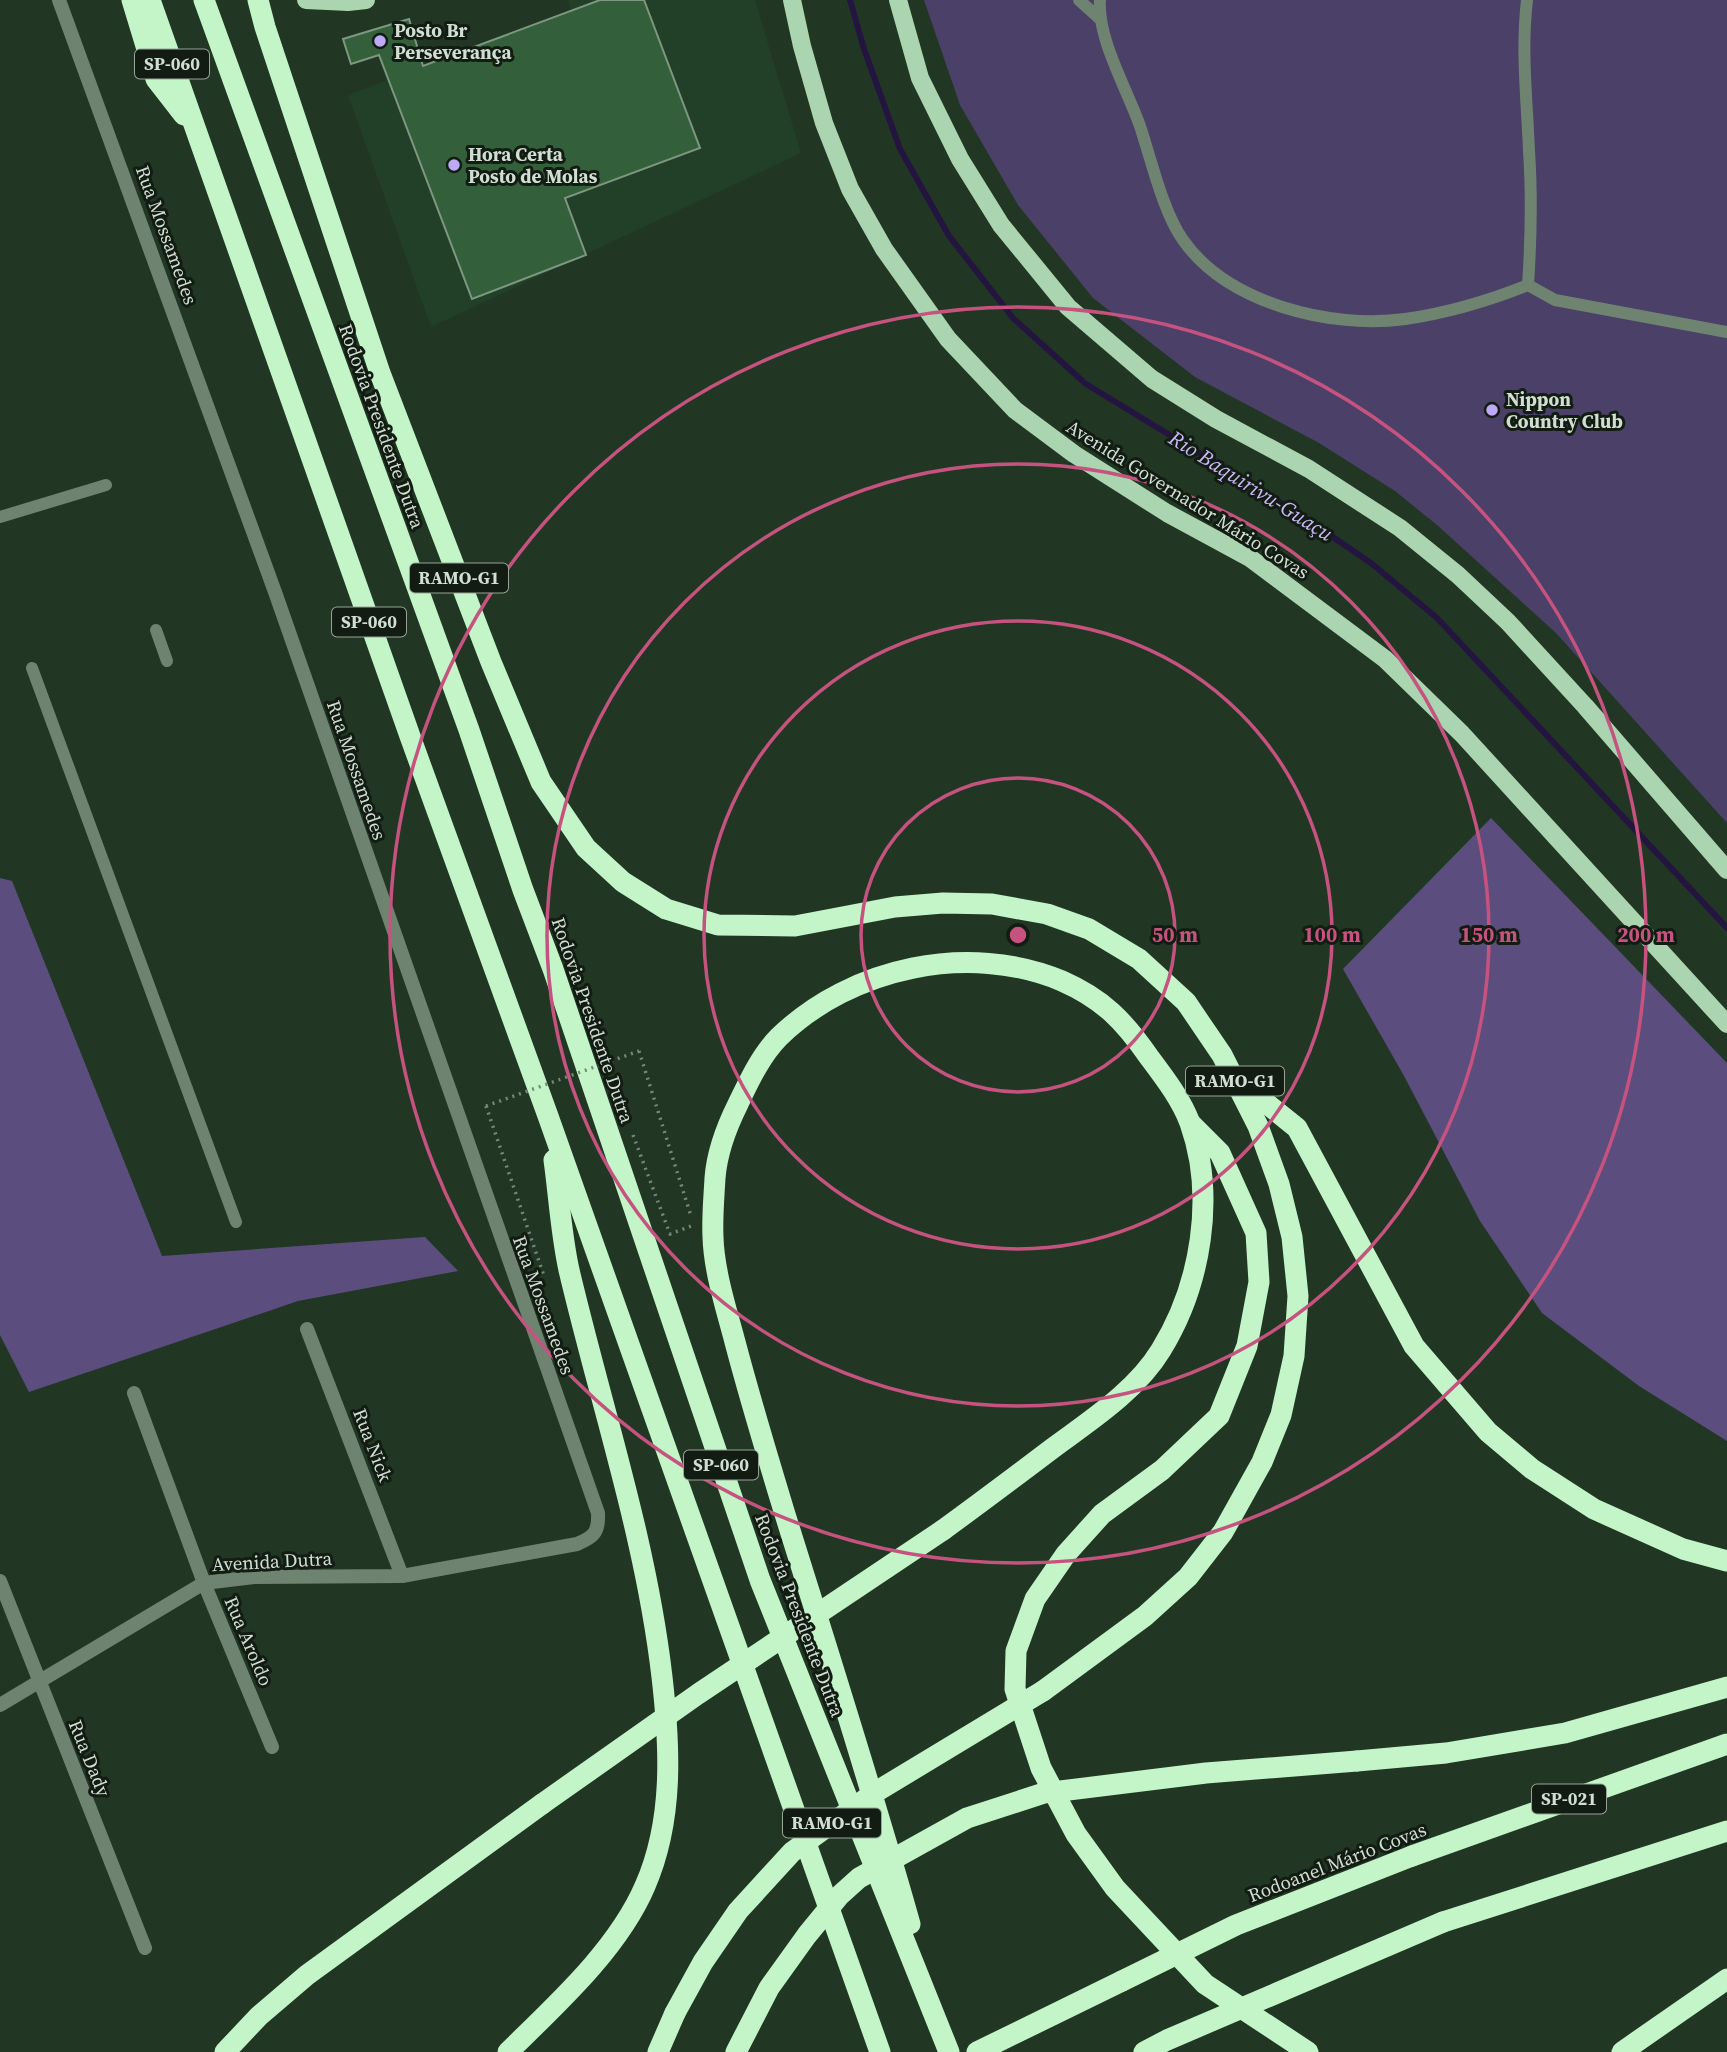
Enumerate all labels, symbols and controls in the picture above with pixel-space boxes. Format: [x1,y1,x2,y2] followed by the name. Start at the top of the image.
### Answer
[394,17,512,65] place label: Posto Br Perseverança
[372,33,388,49] marker: Posto Br Perseverança
[135,50,209,78] road number: SP-060
[468,141,598,189] place label: Hora Certa Posto de Molas
[446,157,462,173] marker: Hora Certa Posto de Molas
[130,162,204,308] street label: Rua Mossamedes
[333,320,431,532] street label: Rodovia Presidente Dutra
[1506,386,1623,434] place label: Nippon Country Club
[1484,402,1500,418] marker: Nippon Country Club
[1062,413,1314,585] street label: Avenida Governador Mário Covas
[1163,423,1339,548] water label: Rio Baquirivu-Guaçu
[410,564,508,592] road number: RAMO-G1
[332,608,406,636] road number: SP-060
[321,697,393,843] street label: Rua Mossamedes
[546,914,641,1127] street label: Rodovia Presidente Dutra
[1152,920,1198,949] text: 50 m
[1303,920,1361,949] text: 100 m
[1460,920,1518,949] text: 150 m
[1617,920,1675,949] text: 200 m
[1006,923,1030,947] centre of rings
[1186,1066,1284,1096] road number: RAMO-G1
[507,1232,581,1378] street label: Rua Mossamedes
[347,1405,399,1486] street label: Rua Nick
[684,1450,758,1480] road number: SP-060
[749,1509,851,1721] street label: Rodovia Presidente Dutra
[211,1545,333,1577] street label: Avenida Dutra
[218,1592,280,1690] street label: Rua Aroldo
[63,1716,117,1801] street label: Rua Dady
[1532,1784,1606,1814] road number: SP-021
[783,1809,881,1838] road number: RAMO-G1
[1244,1816,1430,1908] street label: Rodoanel Mário Covas

